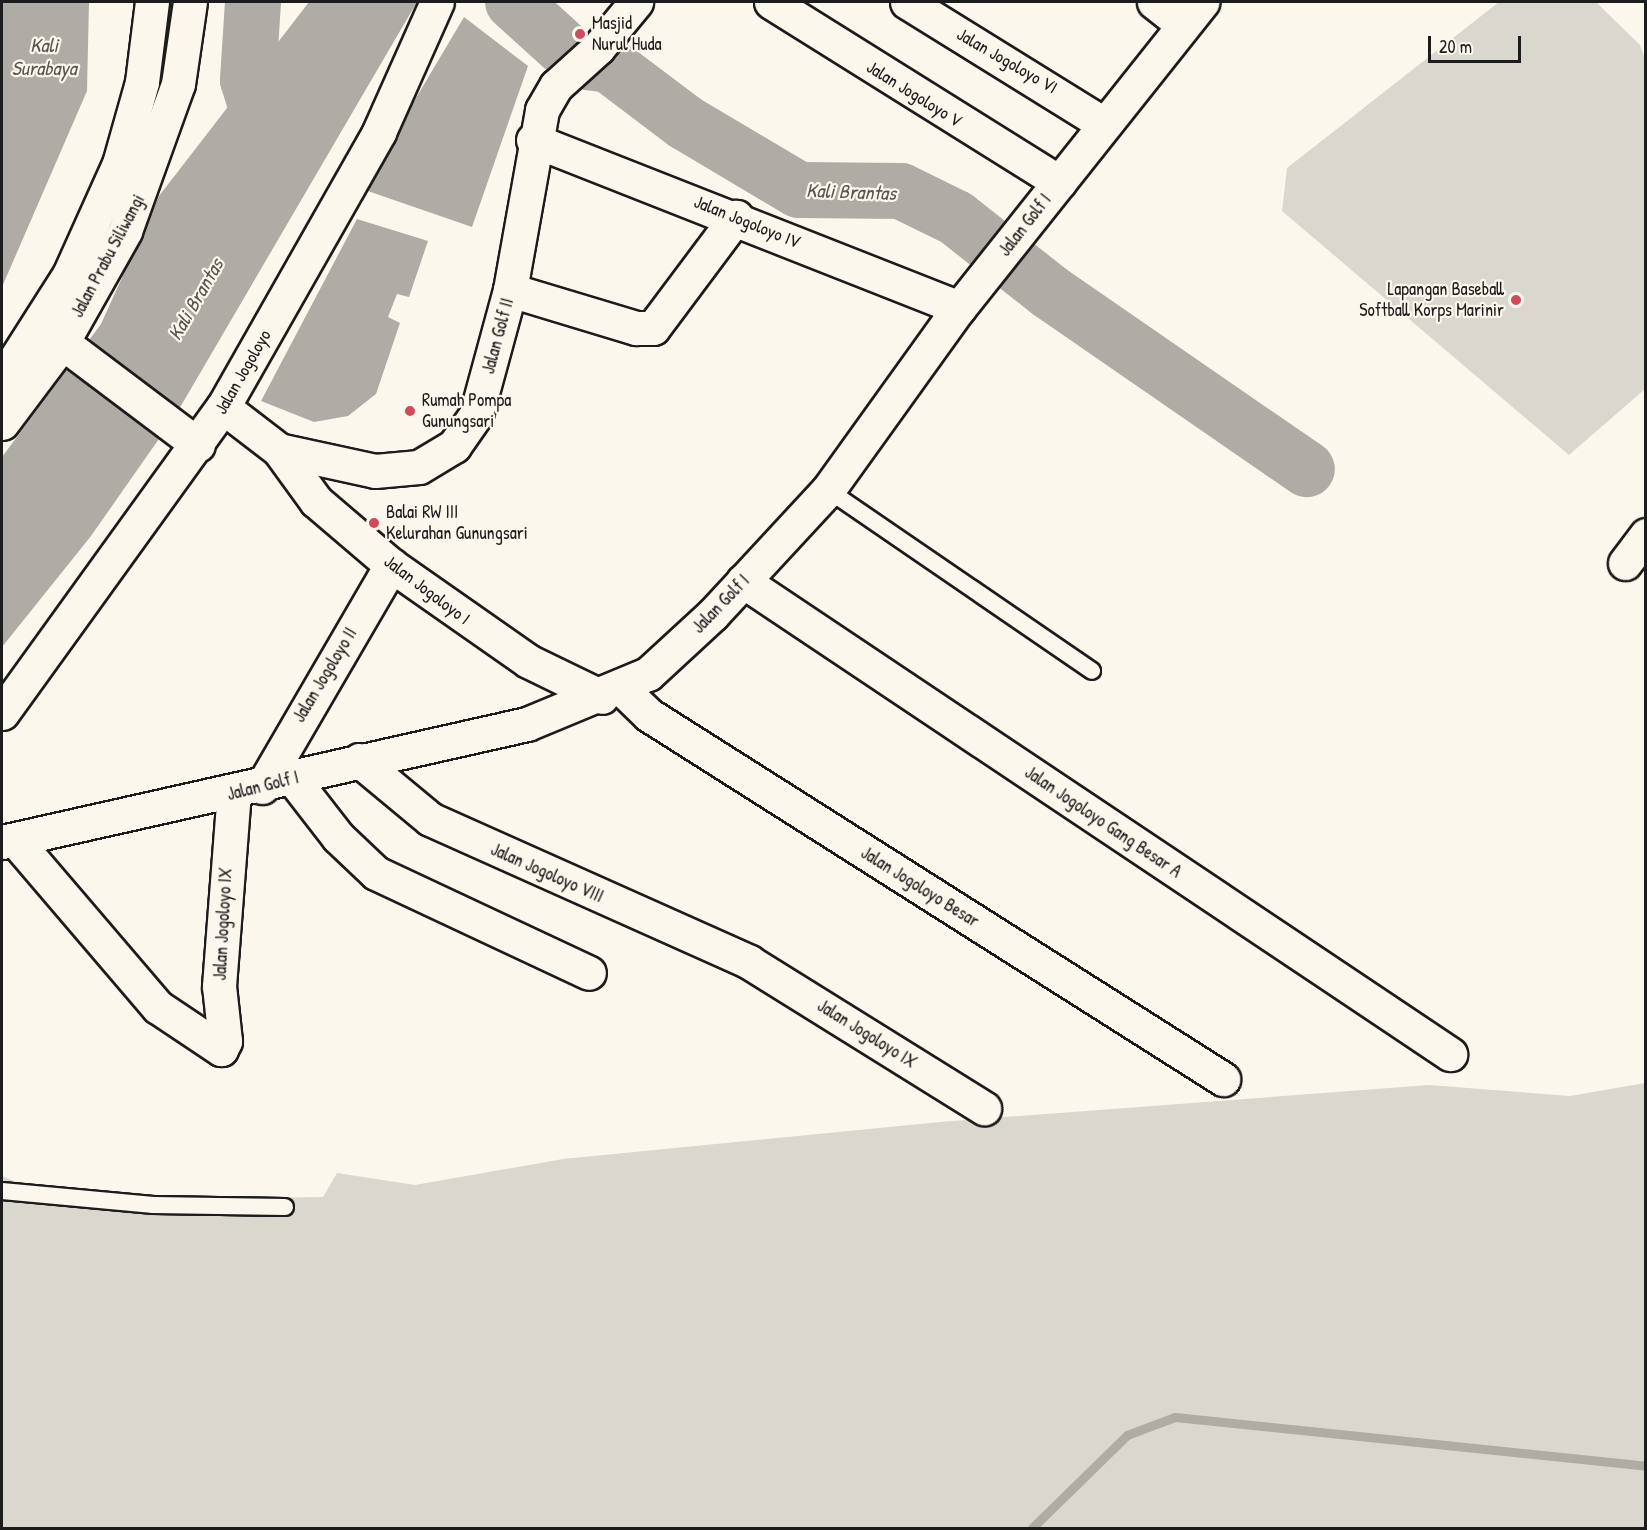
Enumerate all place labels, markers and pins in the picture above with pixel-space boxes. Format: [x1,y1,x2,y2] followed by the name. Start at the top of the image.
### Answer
[592,13,662,56] place label: Masjid Nurul Huda
[573,27,587,41] marker: Masjid Nurul Huda
[1359,279,1504,322] place label: Lapangan Baseball Softball Korps Marinir
[1509,293,1523,307] marker: Lapangan Baseball Softball Korps Marinir
[422,390,511,432] place label: Rumah Pompa Gunungsari
[403,404,417,418] marker: Rumah Pompa Gunungsari
[386,502,528,544] place label: Balai RW III Kelurahan Gunungsari
[367,516,381,530] marker: Balai RW III Kelurahan Gunungsari

